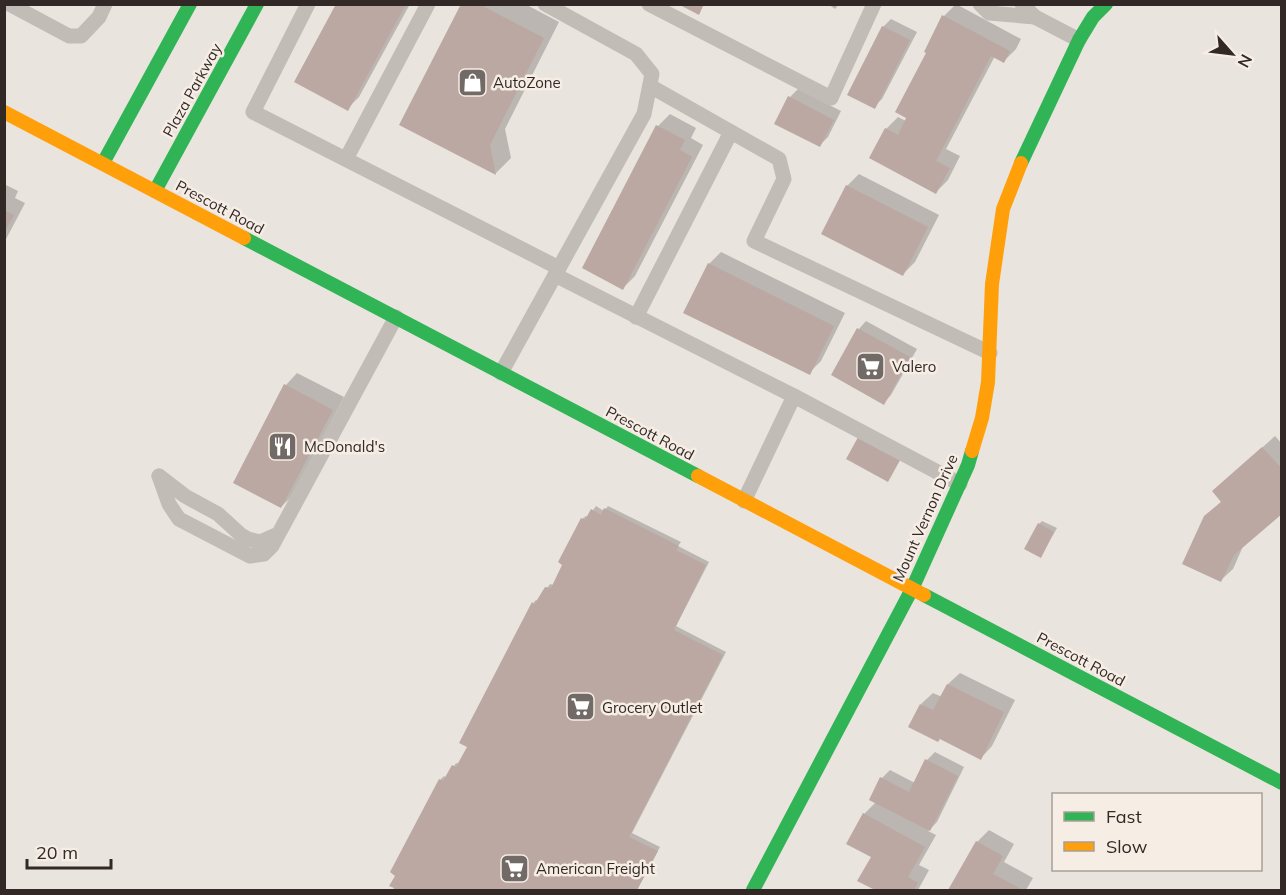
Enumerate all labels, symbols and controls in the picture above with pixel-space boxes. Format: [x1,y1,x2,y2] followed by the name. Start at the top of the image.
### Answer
[1202,24,1262,84] north arrow
[158,40,226,140] street label: Plaza Parkway
[1234,51,1257,71] text: N
[456,66,488,98] shop icon: AutoZone
[493,73,561,92] place label: AutoZone
[173,176,267,238] street label: Prescott Road
[855,350,887,382] supermarket icon: Valero
[892,357,936,376] place label: Valero
[603,402,697,464] street label: Prescott Road
[267,430,299,462] restaurant icon: McDonald's
[304,437,385,456] place label: McDonald's
[888,451,962,585] street label: Mount Vernon Drive
[1034,628,1128,690] street label: Prescott Road
[565,691,597,723] supermarket icon: Grocery Outlet
[602,698,703,717] place label: Grocery Outlet
[1052,793,1262,871] legend
[1106,805,1142,828] text: Fast
[27,832,111,870] scale bar
[1106,835,1148,858] text: Slow
[36,841,78,864] text: 20 m
[499,852,531,884] supermarket icon: American Freight
[536,859,655,878] place label: American Freight

